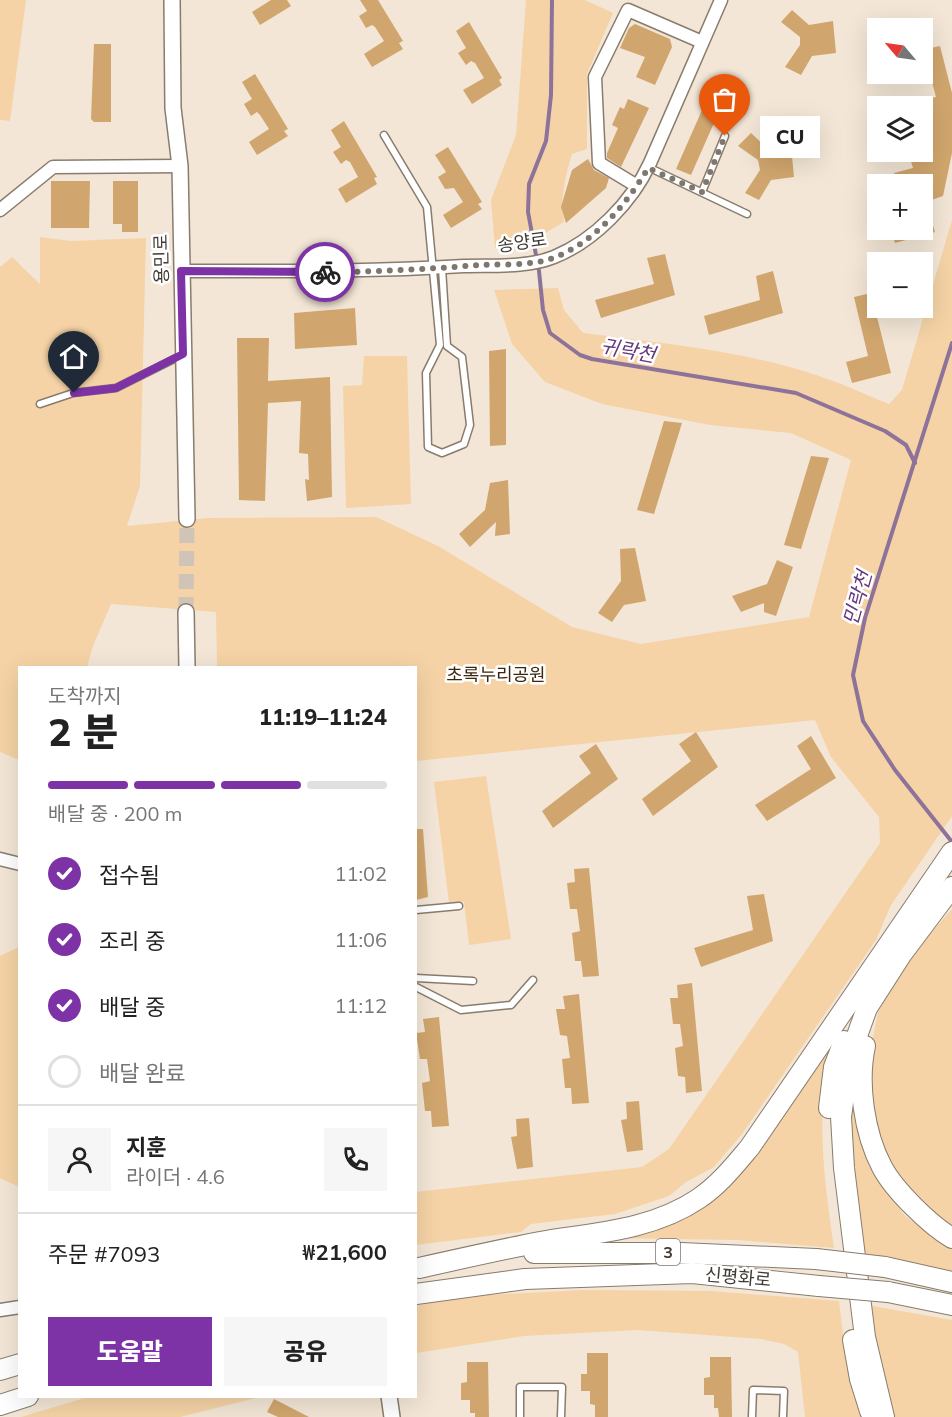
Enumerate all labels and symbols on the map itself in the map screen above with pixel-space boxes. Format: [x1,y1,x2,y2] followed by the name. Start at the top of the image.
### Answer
[867,18,933,84] north arrow
[699,74,750,136] pin
[761,115,821,157] callout: CU
[496,227,548,257] street label: 송양로
[149,234,173,284] street label: 용민로
[295,242,355,302] courier
[48,331,99,393] pin
[599,333,660,368] water label: 귀락천
[837,566,877,628] water label: 민락천
[446,663,546,686] park label: 초록누리공원
[656,1239,680,1265] road number: 3
[704,1263,772,1291] street label: 신평화로

